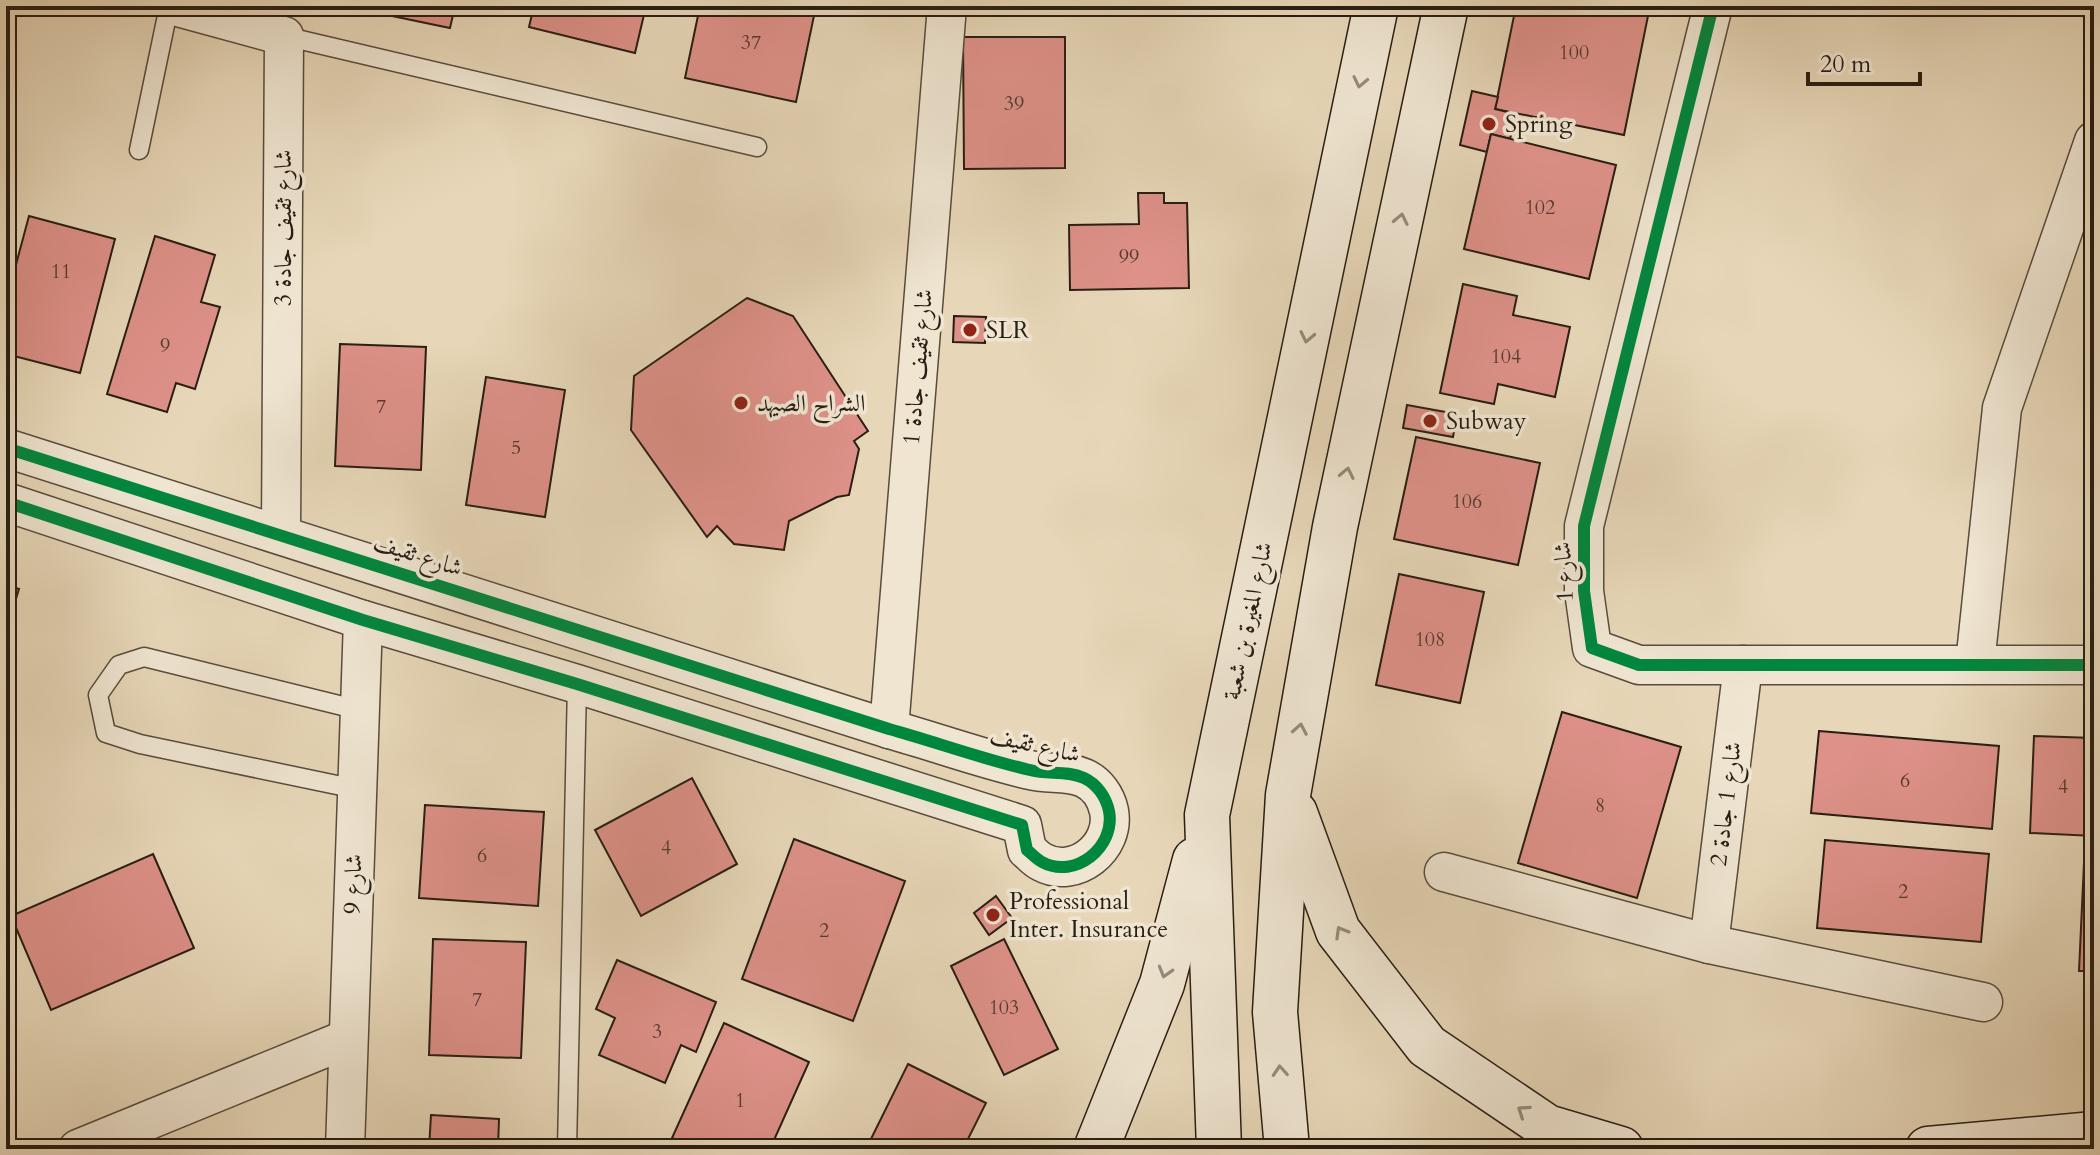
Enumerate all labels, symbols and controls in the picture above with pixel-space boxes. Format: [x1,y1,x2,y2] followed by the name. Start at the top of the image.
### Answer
[741,29,761,56] house number: 37
[1808,36,1920,86] scale bar
[1559,39,1589,66] house number: 100
[1820,48,1872,81] text: 20 m
[1353,76,1370,89] one-way arrow
[1004,90,1024,117] house number: 39
[1505,108,1573,141] place label: Spring
[1480,115,1498,133] marker: Spring
[267,150,303,306] street label: شارع ثقيف جادة 3
[1525,194,1555,221] house number: 102
[1391,212,1408,225] one-way arrow
[1119,243,1139,270] house number: 99
[51,258,71,285] house number: 11
[895,288,944,447] street label: شارع ثقيف جادة 1
[986,314,1030,347] place label: SLR
[961,321,979,339] marker: SLR
[1299,330,1316,343] one-way arrow
[160,332,170,359] house number: 9
[1491,343,1521,370] house number: 104
[757,387,865,424] place label: الشراح الصيهد
[376,393,386,420] house number: 7
[732,394,750,412] marker: الشراح الصيهد
[1446,405,1527,438] place label: Subway
[1421,412,1439,430] marker: Subway
[511,434,521,461] house number: 5
[1337,466,1354,480] one-way arrow
[1452,488,1482,515] house number: 106
[368,525,467,588] street label: شارع ثقيف
[1215,539,1284,704] street label: شارع المغيرة بن شعبة
[1546,541,1585,603] street label: شارع 1
[1415,626,1445,653] house number: 108
[986,719,1083,774] street label: شارع ثقيف
[1290,722,1307,736] one-way arrow
[1702,740,1753,869] street label: شارع 1 جادة 2
[1900,767,1910,794] house number: 6
[2058,773,2068,800] house number: 4
[1595,792,1605,819] house number: 8
[661,834,671,861] house number: 4
[477,842,487,869] house number: 6
[335,853,374,915] street label: شارع 9
[1898,878,1908,905] house number: 2
[1009,885,1168,946] place label: Professional Inter. Insurance
[984,906,1002,924] marker: Professional Inter. Insurance
[819,917,829,944] house number: 2
[1335,926,1350,940] one-way arrow
[1158,964,1174,978] one-way arrow
[472,986,482,1013] house number: 7
[989,994,1019,1021] house number: 103
[652,1018,662,1045] house number: 3
[1272,1064,1289,1077] one-way arrow
[735,1087,745,1114] house number: 1
[1518,1106,1532,1121] one-way arrow

